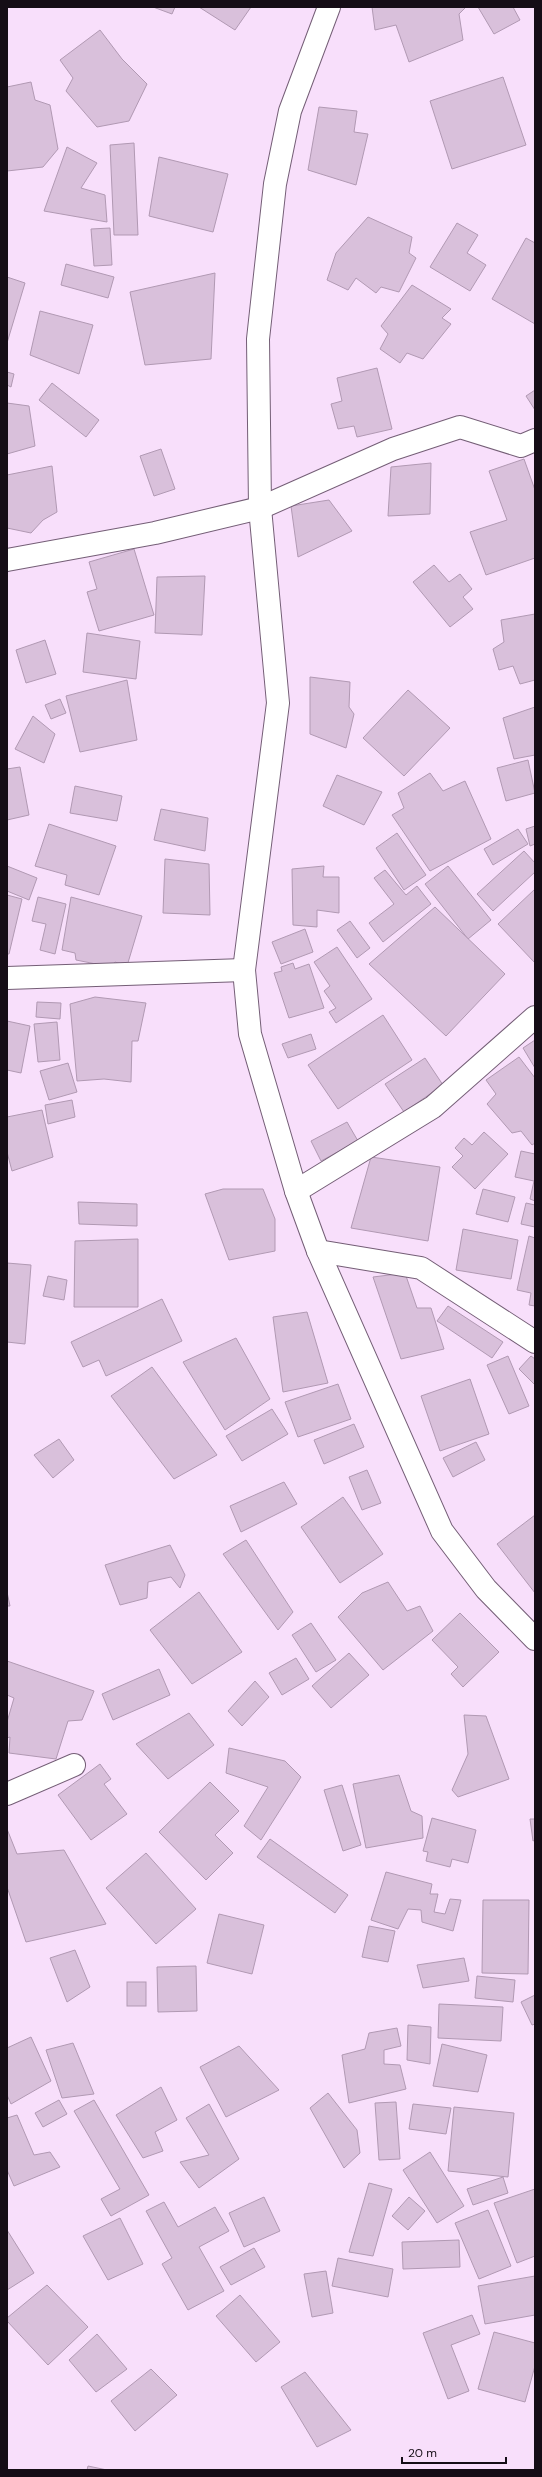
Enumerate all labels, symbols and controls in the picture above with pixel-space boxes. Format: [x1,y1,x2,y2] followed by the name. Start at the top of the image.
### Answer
[402,2439,506,2465] scale bar
[408,2445,437,2461] text: 20 m

